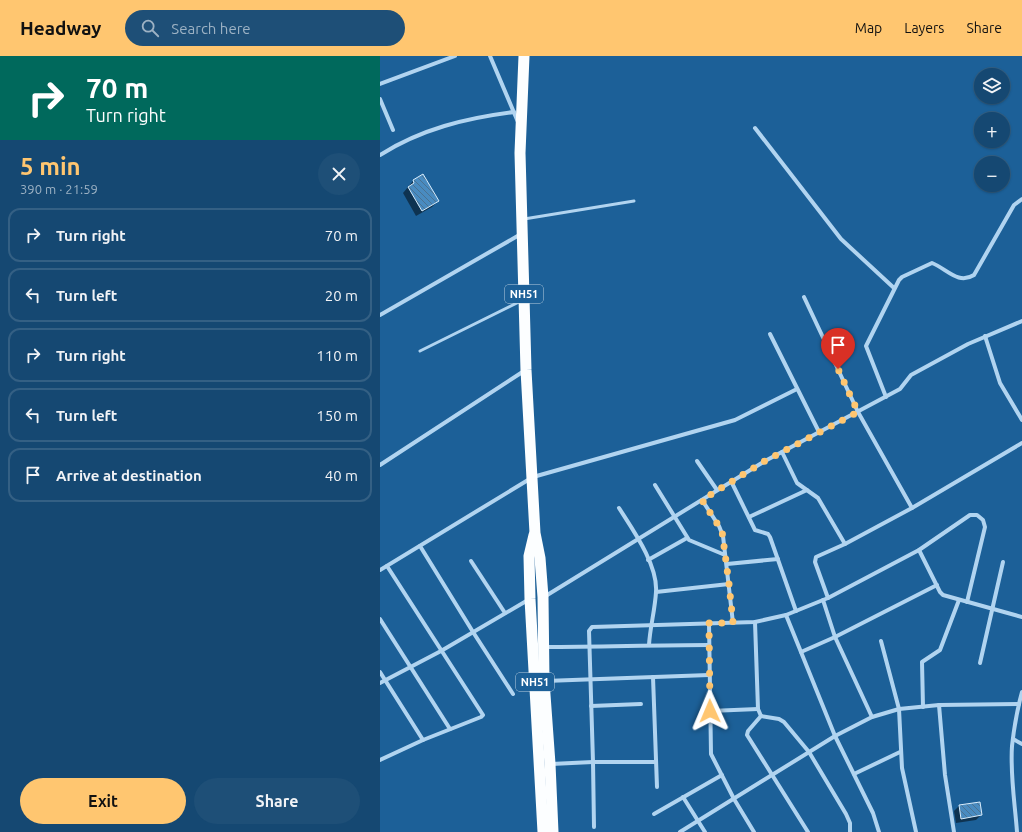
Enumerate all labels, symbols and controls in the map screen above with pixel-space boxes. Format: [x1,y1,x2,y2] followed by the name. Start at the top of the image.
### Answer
[125,10,405,46] search box
[20,17,101,39] text: Headway
[139,17,161,39] icon: search
[171,20,251,37] text: Search here
[855,20,882,36] text: Map
[904,20,944,36] text: Layers
[966,20,1002,36] text: Share
[974,68,1010,192] map controls
[974,68,1010,104] button: layers
[20,72,72,124] icon: right
[86,72,148,103] text: 70 m
[86,105,166,125] text: Turn right
[974,112,1010,148] button: +
[20,153,81,180] text: 5 min
[318,153,360,195] button: close
[974,156,1010,192] button: −
[20,182,98,196] text: 390 m · 21:59
[22,224,44,246] icon: right
[56,227,126,244] text: Turn right
[325,227,358,244] text: 70 m
[22,284,44,306] icon: left
[505,285,543,303] road number: NH51
[56,287,117,304] text: Turn left
[325,287,358,304] text: 20 m
[821,328,855,369] pin
[827,334,849,356] icon: arrive
[22,344,44,366] icon: right
[56,347,126,364] text: Turn right
[316,347,358,364] text: 110 m
[22,404,44,426] icon: left
[56,407,117,424] text: Turn left
[316,407,358,424] text: 150 m
[22,464,44,486] icon: arrive
[56,467,202,484] text: Arrive at destination
[325,467,358,484] text: 40 m
[516,673,554,691] road number: NH51
[689,690,731,732] position arrow
[20,778,186,824] button: Exit
[194,778,360,824] button: Share

